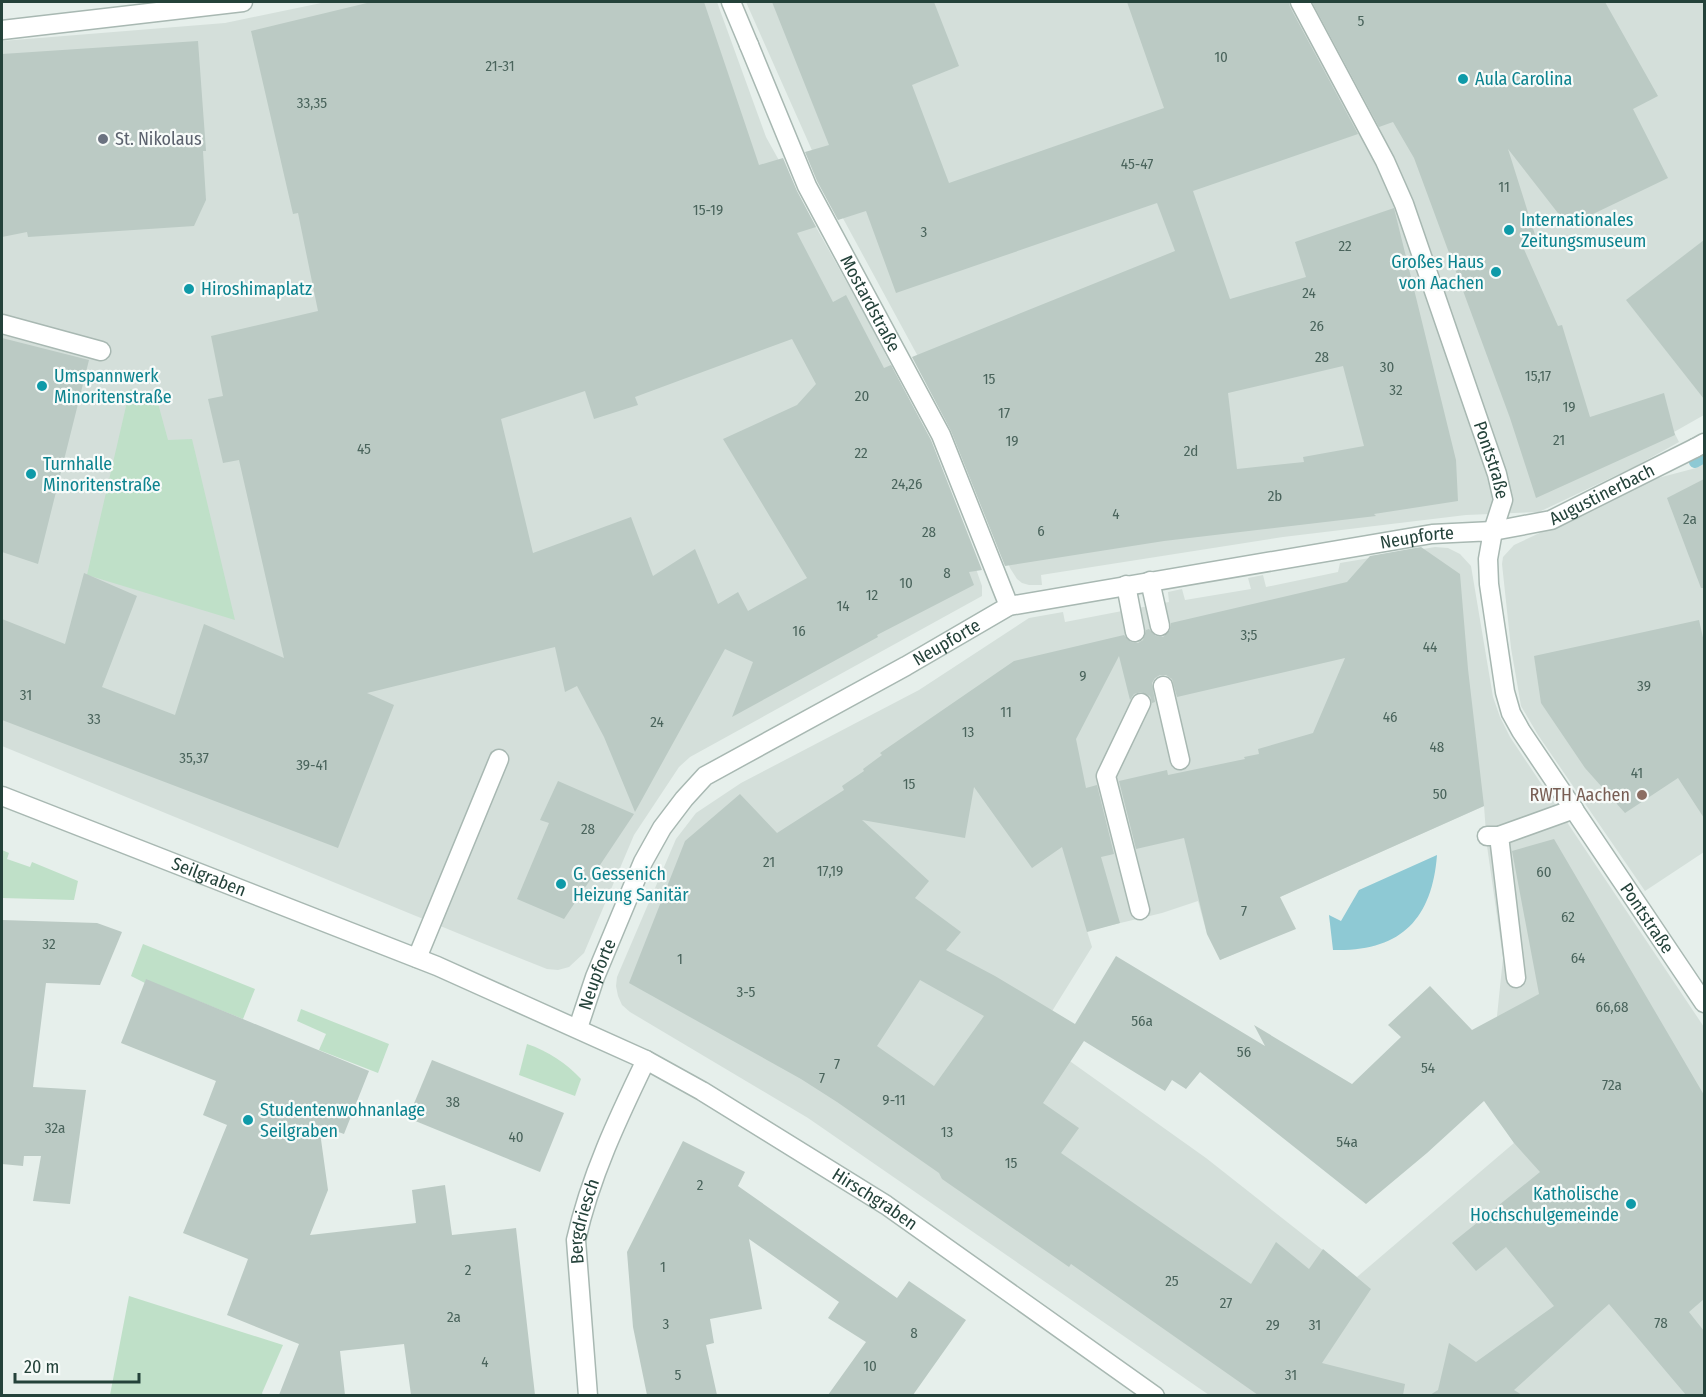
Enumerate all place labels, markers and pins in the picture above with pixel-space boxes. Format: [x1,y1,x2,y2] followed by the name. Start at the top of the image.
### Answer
[1475,68,1572,90] place label: Aula Carolina
[1456,72,1470,86] marker: Aula Carolina
[115,128,202,150] place label: St. Nikolaus
[96,132,110,146] marker: St. Nikolaus
[1521,209,1646,252] place label: Internationales Zeitungsmuseum
[1502,223,1516,237] marker: Internationales Zeitungsmuseum
[1391,251,1484,294] place label: Großes Haus von Aachen
[1489,265,1503,279] marker: Großes Haus von Aachen
[201,278,312,300] place label: Hiroshimaplatz
[182,282,196,296] marker: Hiroshimaplatz
[54,365,172,408] place label: Umspannwerk Minoritenstraße
[35,379,49,393] marker: Umspannwerk Minoritenstraße
[43,453,161,496] place label: Turnhalle Minoritenstraße
[24,467,38,481] marker: Turnhalle Minoritenstraße
[1529,784,1630,806] place label: RWTH Aachen
[1635,788,1649,802] marker: RWTH Aachen
[573,863,689,906] place label: G. Gessenich Heizung Sanitär
[554,877,568,891] marker: G. Gessenich Heizung Sanitär
[260,1099,425,1142] place label: Studentenwohnanlage Seilgraben
[241,1113,255,1127] marker: Studentenwohnanlage Seilgraben
[1470,1183,1619,1226] place label: Katholische Hochschulgemeinde
[1624,1197,1638,1211] marker: Katholische Hochschulgemeinde

